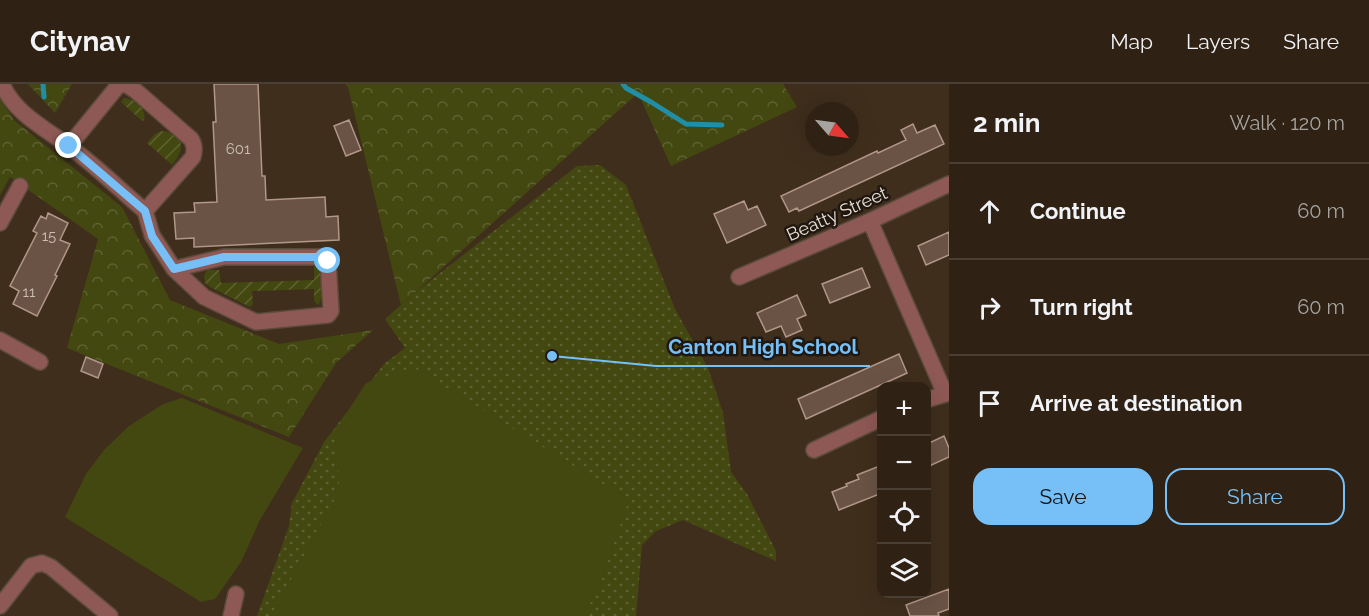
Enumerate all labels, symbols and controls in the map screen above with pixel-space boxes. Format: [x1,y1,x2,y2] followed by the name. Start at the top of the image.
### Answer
[30,25,130,58] text: Citynav
[1110,29,1153,54] text: Map
[1186,29,1250,54] text: Layers
[1283,29,1339,54] text: Share
[805,102,859,156] north arrow
[973,108,1040,138] text: 2 min
[1230,111,1345,135] text: Walk · 120 m
[55,132,81,158] route end
[226,140,251,158] house number: 601
[783,182,890,245] street label: Beatty Street
[973,195,1006,228] icon: ahead
[1030,198,1126,224] text: Continue
[1297,199,1345,223] text: 60 m
[42,227,56,245] house number: 15
[314,247,340,273] route start
[23,283,36,301] house number: 11
[973,291,1006,324] icon: right
[1030,294,1133,320] text: Turn right
[1297,295,1345,319] text: 60 m
[656,328,870,366] callout: Canton High School
[668,335,858,359] text: Canton High School
[877,382,931,598] map controls
[877,382,931,436] button: +
[973,387,1006,420] icon: arrive
[1030,390,1243,416] text: Arrive at destination
[877,436,931,490] button: −
[973,468,1153,525] button: Save
[1165,468,1345,525] button: Share
[877,490,931,544] button: locate
[877,544,931,598] button: layers

